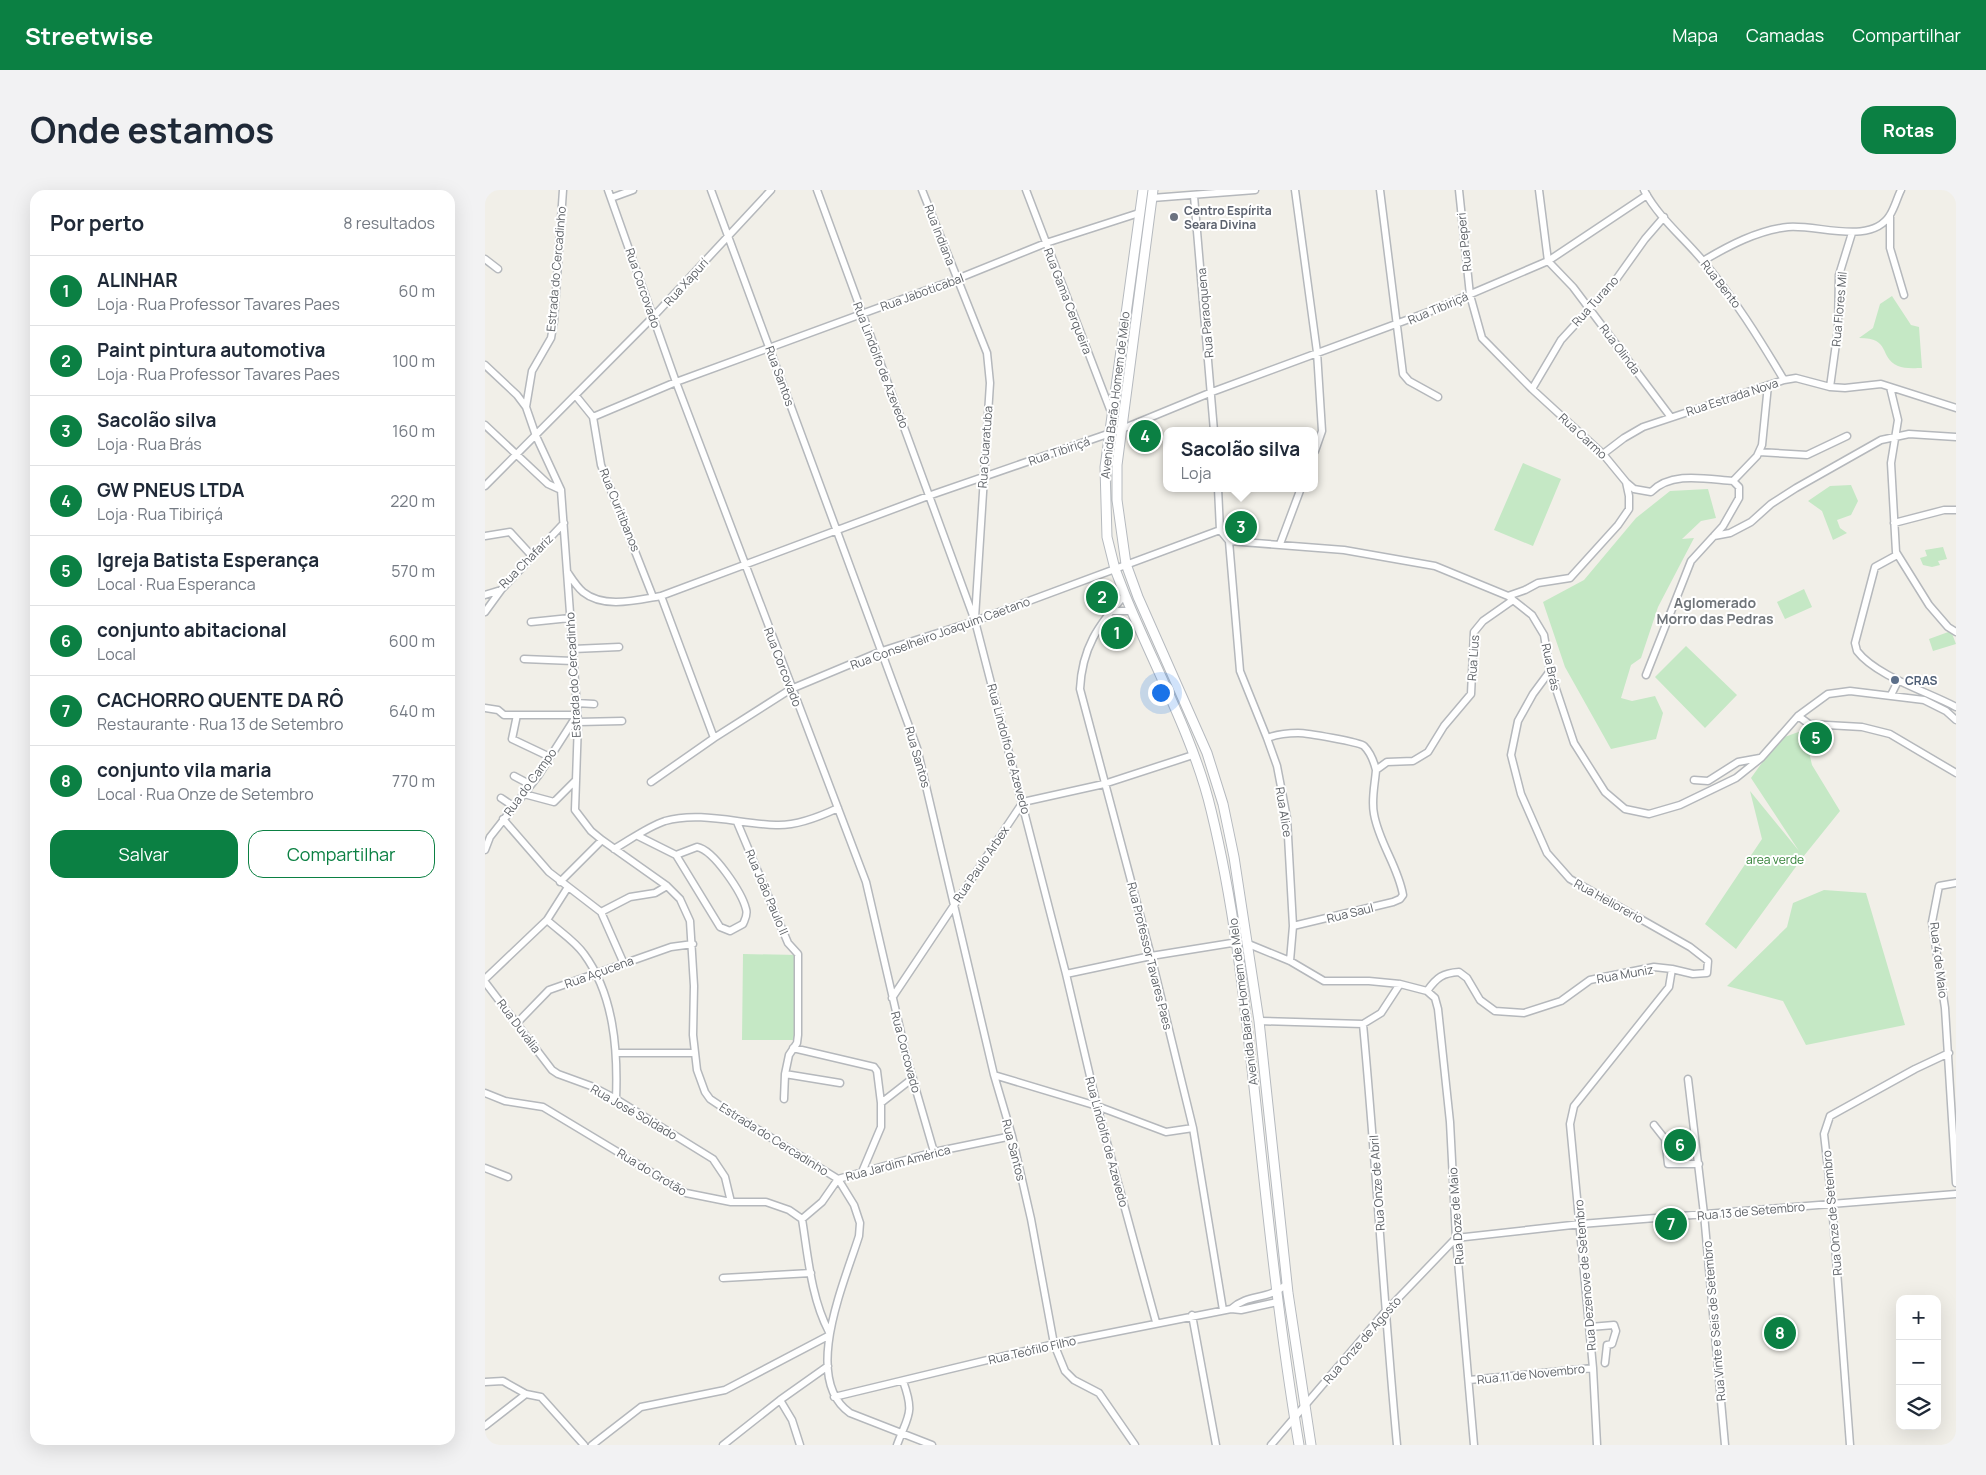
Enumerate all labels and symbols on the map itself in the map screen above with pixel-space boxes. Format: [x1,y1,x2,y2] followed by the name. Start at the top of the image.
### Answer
[921,202,959,268] street label: Rua Indiana
[1184,202,1272,233] place label: Centro Espírita Seara Divina
[542,206,570,332] street label: Estrada do Cercadinho
[1168,211,1180,223] marker: Centro Espírita Seara Divina
[1452,212,1476,272] street label: Rua Peperi
[1040,245,1096,357] street label: Rua Gama Cerqueira
[621,246,665,330] street label: Rua Corcovado
[660,254,712,310] street label: Rua Xapurí
[1697,256,1745,312] street label: Rua Bento
[1193,267,1217,359] street label: Rua Paraoquena
[878,269,966,315] street label: Rua Jaboticabal
[1827,271,1851,347] street label: Rua Flores Mil
[1568,272,1622,330] street label: Rua Turano
[1405,288,1471,328] street label: Rua Tibiriçá
[849,299,913,431] street label: Rua Lindolfo de Azevedo
[1096,310,1134,480] street label: Avenida Barão Homem de Melo
[1595,320,1645,378] street label: Rua Olinda
[761,344,799,408] street label: Rua Santos
[1684,374,1780,420] street label: Rua Estrada Nova
[974,405,996,489] street label: Rua Guaratuba
[1555,409,1611,463] street label: Rua Carmo
[1129,417,1161,455] pin: 4
[1026,433,1092,469] street label: Rua Tibiriçá
[596,466,644,554] street label: Rua Curitibanos
[1225,508,1257,546] pin: 3
[495,530,557,592] street label: Rua Chafariz
[1086,578,1118,616] pin: 2
[848,592,1032,674] street label: Rua Conselheiro Joaquim Caetano
[1656,593,1774,628] district label: Aglomerado Morro das Pedras
[561,612,585,738] street label: Estrada do Cercadinho
[1101,614,1133,652] pin: 1
[760,625,806,709] street label: Rua Corcovado
[1463,634,1483,682] street label: Rua Lius
[1538,642,1564,692] street label: Rua Brás
[1905,672,1938,689] place label: CRAS
[1889,674,1901,686] marker: CRAS
[1148,680,1174,706] your location
[983,682,1035,816] street label: Rua Lindolfo de Azevedo
[1800,719,1832,757] pin: 5
[901,724,935,790] street label: Rua Santos
[500,745,560,819] street label: Rua do Campo
[1272,786,1296,838] street label: Rua Alice
[949,822,1013,906] street label: Rua Paulo Arbex
[741,847,793,937] street label: Rua João Paulo II
[1746,851,1804,868] park label: area verde
[1571,875,1647,927] street label: Rua Heliorerio
[1123,880,1177,1032] street label: Rua Professor Tavares Paes
[1325,899,1375,927] street label: Rua Saul
[1224,917,1262,1087] street label: Avenida Barão Homem de Melo
[1926,921,1952,999] street label: Rua 4 de Maio
[562,952,636,992] street label: Rua Açucena
[1595,961,1655,987] street label: Rua Muniz
[493,995,545,1057] street label: Rua Duvália
[887,1009,925,1095] street label: Rua Corcovado
[1081,1075,1133,1209] street label: Rua Lindolfo de Azevedo
[588,1080,680,1144] street label: Rua José Soldado
[716,1098,832,1180] street label: Estrada do Cercadinho
[998,1117,1030,1183] street label: Rua Santos
[1664,1126,1696,1164] pin: 6
[1365,1135,1389,1231] street label: Rua Onze de Abril
[844,1141,952,1185] street label: Rua Jardim América
[614,1144,690,1200] street label: Rua do Grotão
[1818,1150,1846,1276] street label: Rua Onze de Setembro
[1444,1167,1468,1265] street label: Rua Doze de Maio
[1696,1198,1806,1224] street label: Rua 13 de Setembro
[1570,1199,1600,1351] street label: Rua Dezenove de Setembro
[1655,1205,1687,1243] pin: 7
[1699,1240,1729,1402] street label: Rua Vinte e Seis de Setembro
[1319,1293,1405,1387] street label: Rua Onze de Agosto
[1764,1314,1796,1352] pin: 8
[986,1332,1078,1368] street label: Rua Teófilo Filho
[1476,1360,1586,1388] street label: Rua 11 de Novembro

